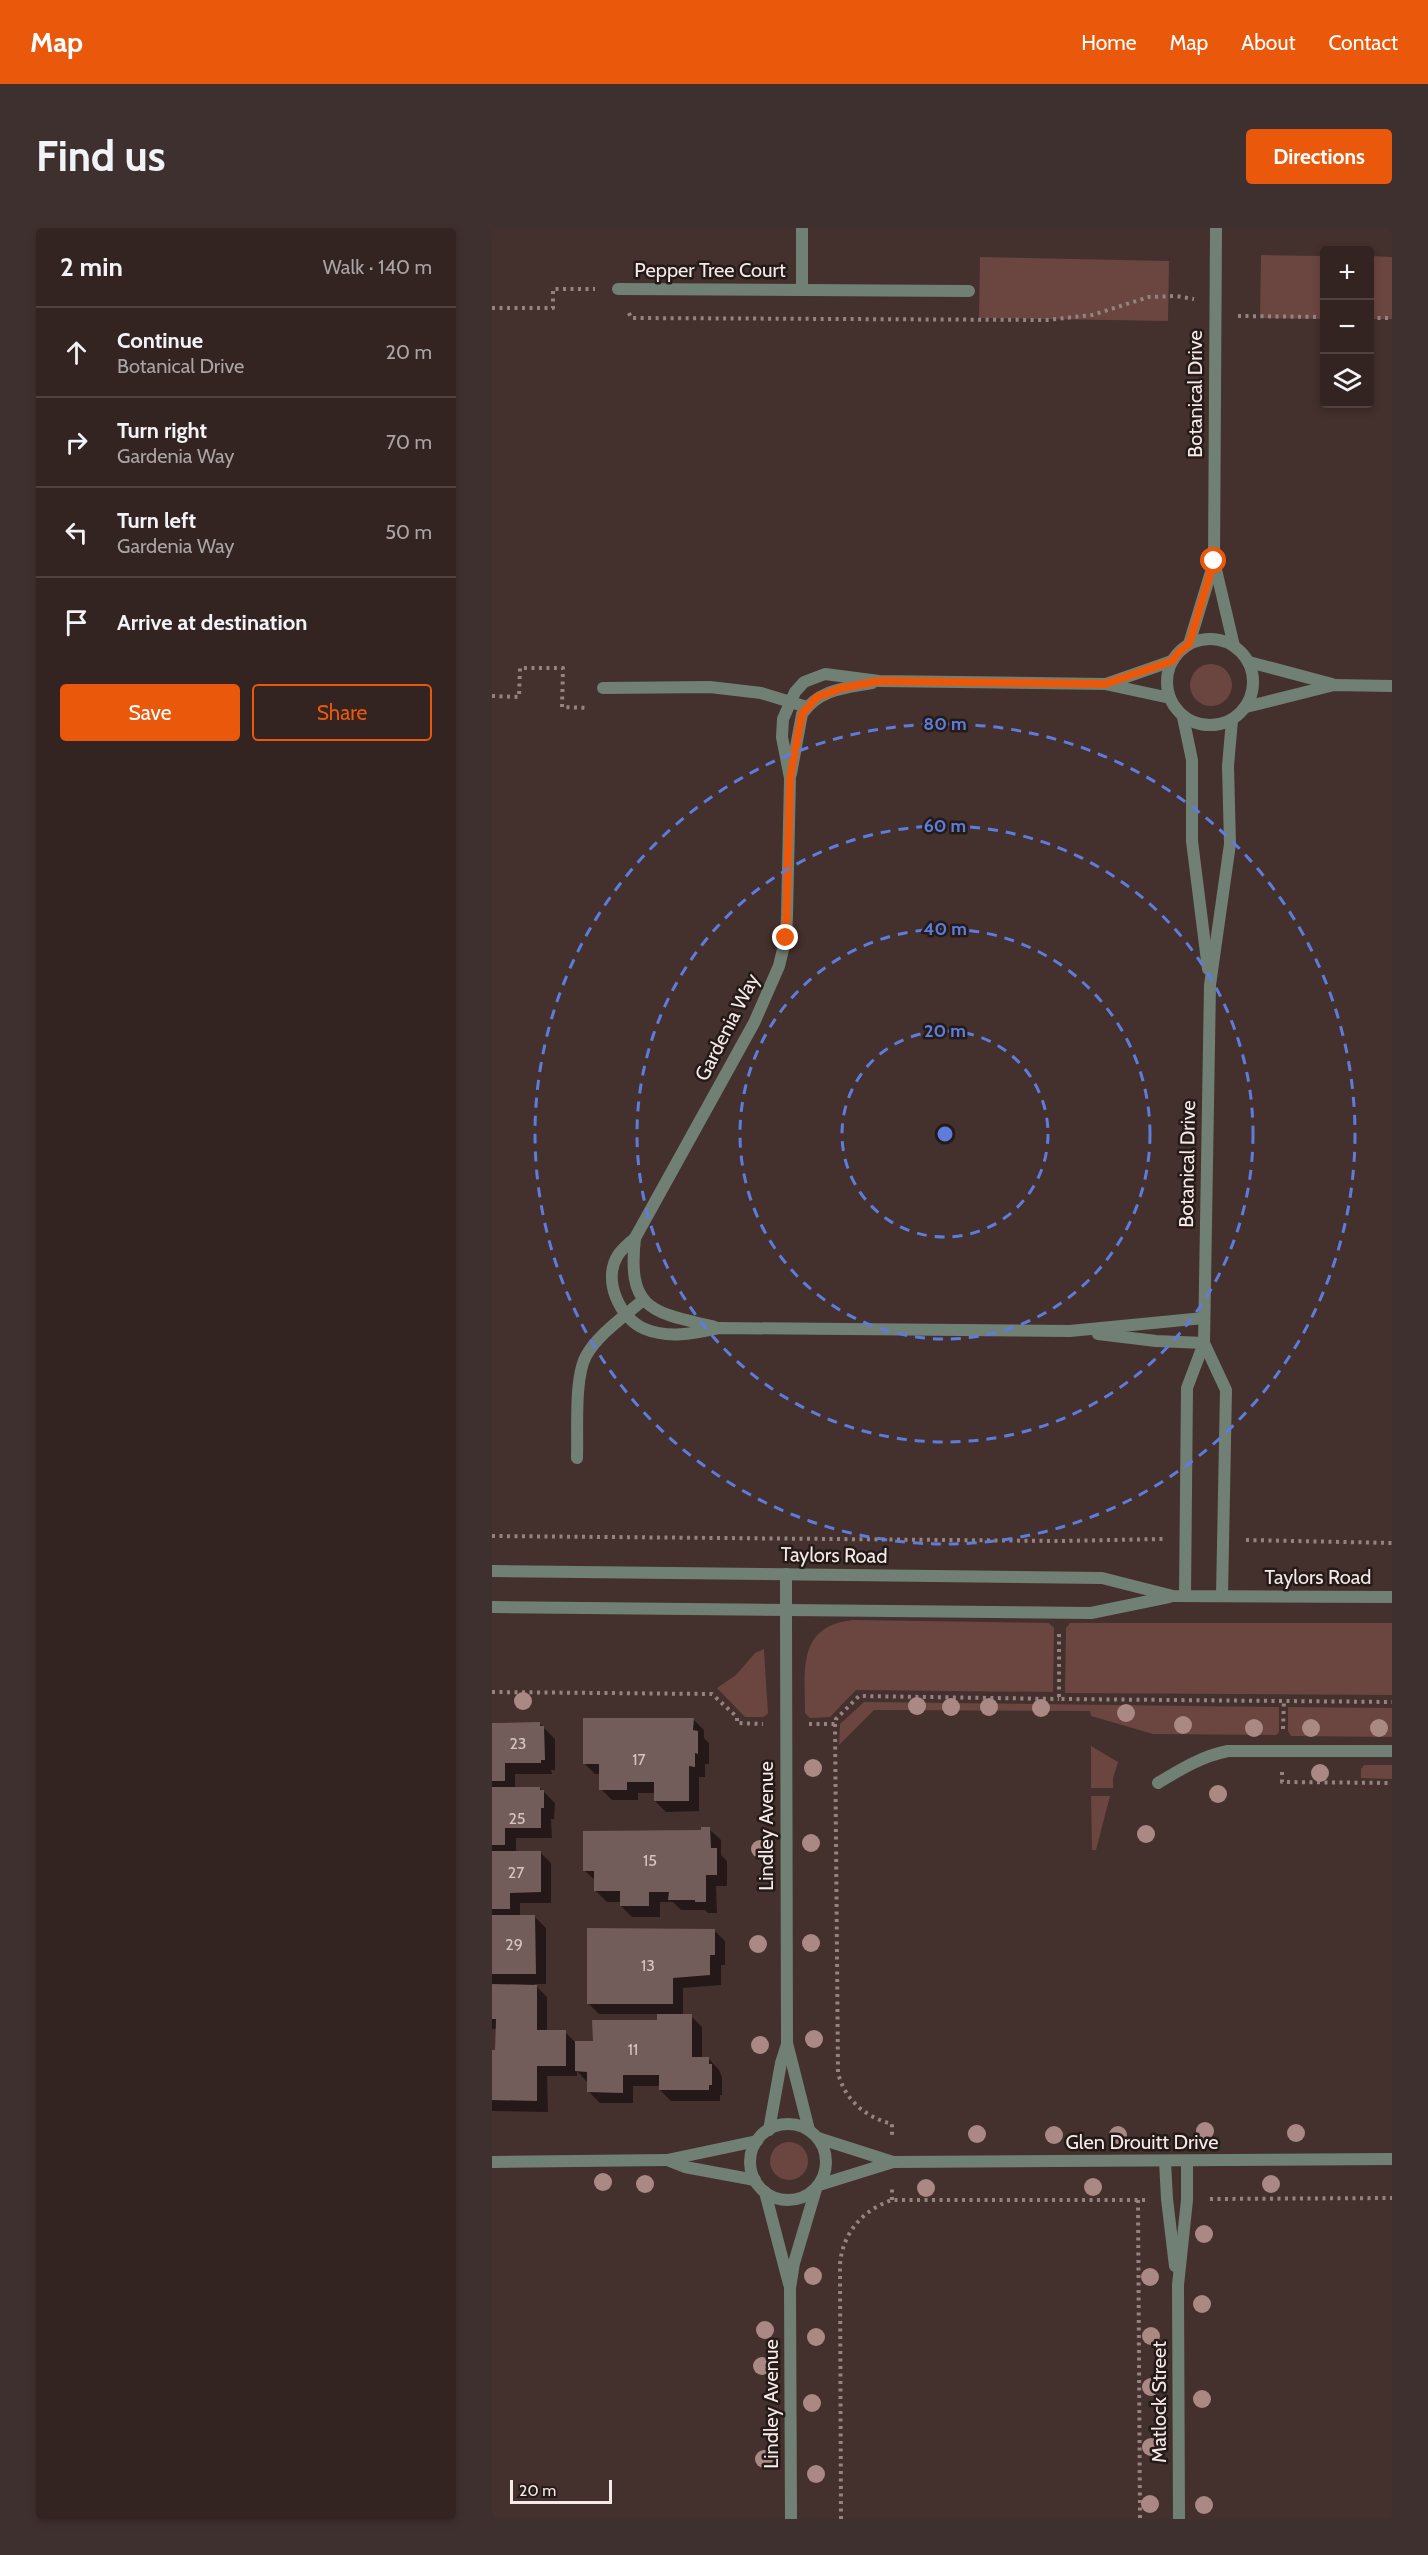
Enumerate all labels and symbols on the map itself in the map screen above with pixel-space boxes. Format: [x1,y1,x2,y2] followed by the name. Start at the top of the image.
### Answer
[634,258,786,282] street label: Pepper Tree Court
[1183,330,1207,458] street label: Botanical Drive
[1200,547,1226,573] route start
[923,713,967,735] text: 80 m
[924,815,966,837] text: 60 m
[923,918,967,940] text: 40 m
[772,924,798,950] route end
[690,969,764,1085] street label: Gardenia Way
[924,1020,966,1042] text: 20 m
[1174,1100,1200,1228] street label: Botanical Drive
[935,1124,955,1144] centre of rings
[780,1542,888,1568] street label: Taylors Road
[1265,1565,1371,1589] street label: Taylors Road
[509,1734,527,1753] house number: 23
[632,1750,646,1769] house number: 17
[754,1761,778,1891] street label: Lindley Avenue
[508,1809,526,1828] house number: 25
[643,1851,657,1870] house number: 15
[508,1863,524,1882] house number: 27
[505,1935,523,1954] house number: 29
[641,1956,655,1975] house number: 13
[628,2040,638,2059] house number: 11
[1066,2130,1218,2154] street label: Glen Drouitt Drive
[759,2339,783,2469] street label: Lindley Avenue
[1147,2341,1171,2463] street label: Matlock Street
[510,2477,612,2504] scale bar

